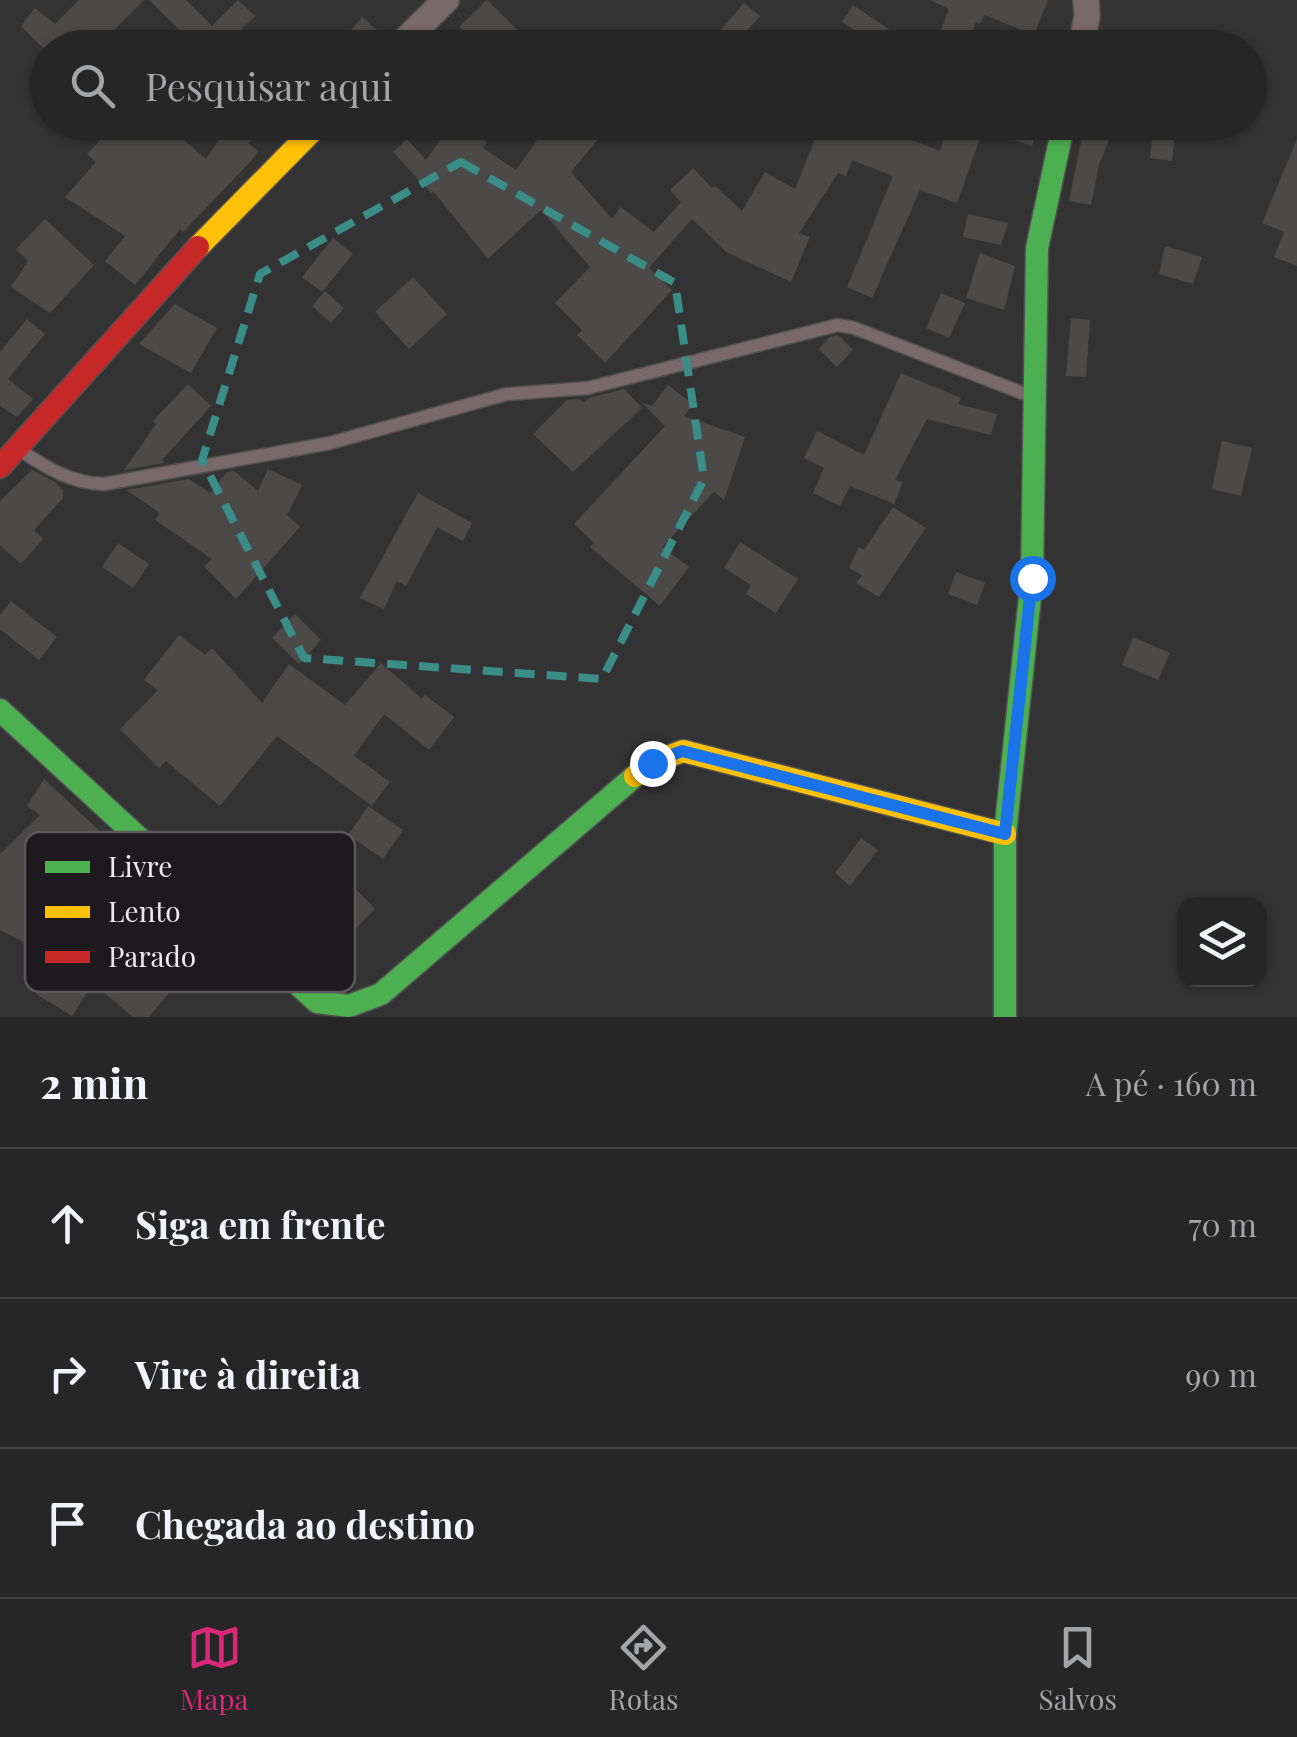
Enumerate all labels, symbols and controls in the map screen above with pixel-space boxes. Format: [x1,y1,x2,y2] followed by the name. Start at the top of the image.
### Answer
[30,30,1267,140] search box
[65,58,120,113] icon: search
[145,60,393,111] text: Pesquisar aqui
[1010,556,1056,602] route start
[630,741,676,787] route end
[25,832,355,992] legend
[108,847,172,884] text: Livre
[108,892,181,929] text: Lento
[1177,897,1267,987] map controls
[1177,897,1267,987] button: layers
[108,937,196,974] text: Parado
[40,1054,148,1110] text: 2 min
[1086,1061,1257,1104] text: A pé · 160 m
[40,1196,95,1251] icon: ahead
[135,1198,386,1249] text: Siga em frente
[1188,1202,1257,1245] text: 70 m
[40,1346,95,1401] icon: right
[135,1348,361,1399] text: Vire à direita
[1185,1352,1257,1395] text: 90 m
[40,1496,95,1551] icon: arrive
[135,1498,475,1549] text: Chegada ao destino
[180,1620,248,1717] tab: Mapa
[609,1620,678,1717] tab: Rotas
[1039,1620,1117,1717] tab: Salvos

